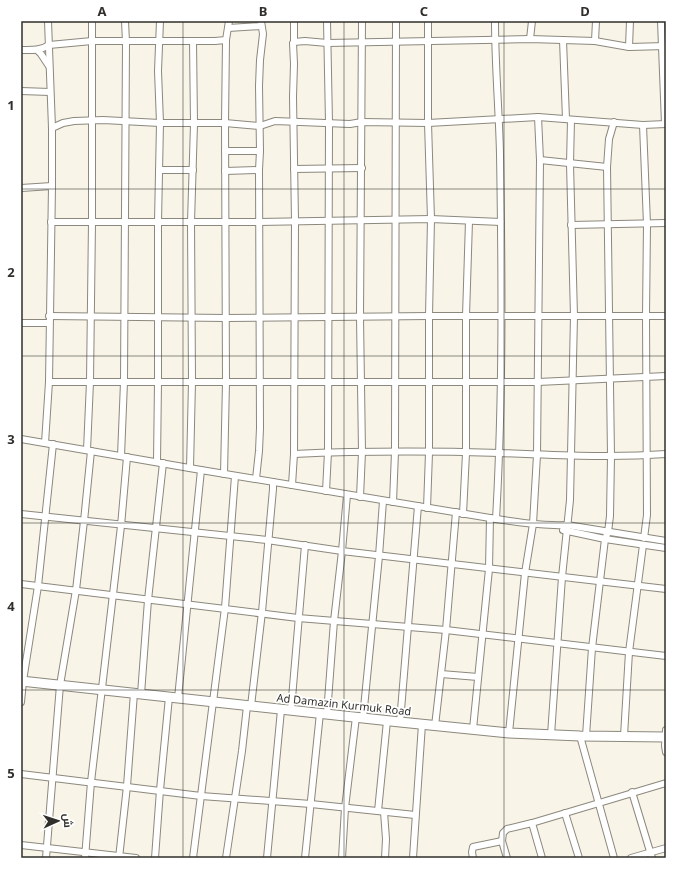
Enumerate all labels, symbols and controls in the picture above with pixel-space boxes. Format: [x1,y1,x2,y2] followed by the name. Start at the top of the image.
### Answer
[98,2,107,20] text: A
[259,2,267,20] text: B
[420,2,428,20] text: C
[580,2,590,20] text: D
[7,96,15,114] text: 1
[7,263,15,281] text: 2
[7,430,15,448] text: 3
[7,597,15,615] text: 4
[276,689,412,719] street label: Ad Damazin Kurmuk Road
[7,764,15,782] text: 5
[38,801,78,841] north arrow
[61,813,76,828] text: ش

